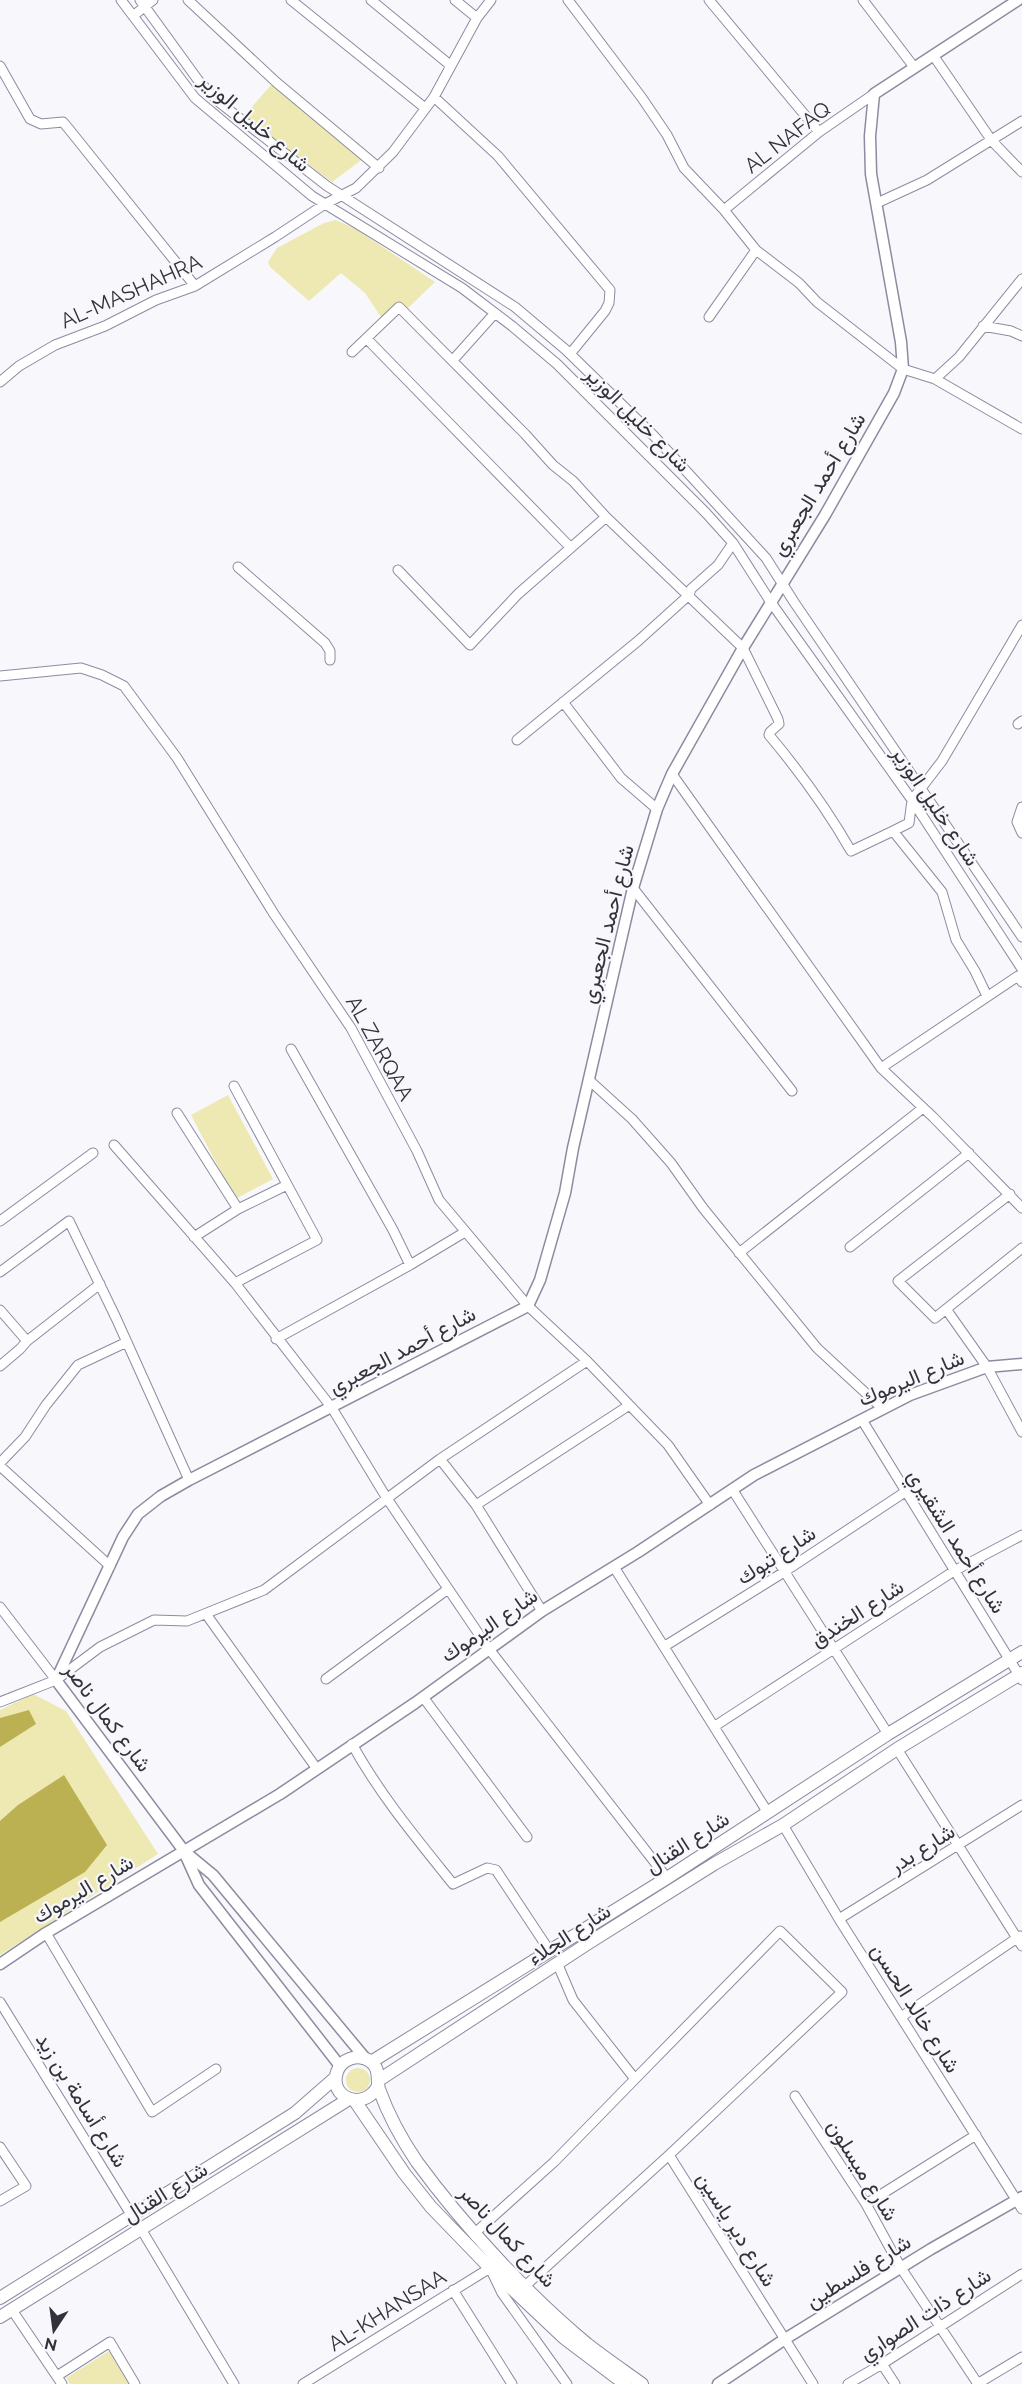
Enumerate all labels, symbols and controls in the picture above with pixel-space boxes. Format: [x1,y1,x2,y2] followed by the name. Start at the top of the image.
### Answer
[192,66,316,179] street label: شارع خليل الوزير
[739,96,835,178] street label: AL NAFAQ
[56,249,206,333] street label: AL-MASHAHRA
[578,360,696,478] street label: شارع خليل الوزير
[765,408,875,563] street label: شارع أحمد الجعبري
[885,741,985,872] street label: شارع خليل الوزير
[575,842,644,1007] street label: شارع أحمد الجعبري
[341,991,419,1105] street label: AL ZARQAA
[324,1301,482,1404] street label: شارع أحمد الجعبري
[854,1345,968,1413] street label: شارع اليرموك
[898,1464,1011,1620] street label: شارع أحمد الشقيري
[732,1520,821,1591] street label: شارع تبوك
[806,1574,909,1654] street label: شارع الخندق
[436,1583,543,1669] street label: شارع اليرموك
[57,1657,157,1778] street label: شارع كمال ناصر
[640,1806,735,1880] street label: شارع القنال
[884,1818,960,1880] street label: شارع بدر
[28,1849,139,1930] street label: شارع اليرموك
[523,1898,616,1972] street label: شارع الجلاء
[865,1939,966,2078] street label: شارع خالد الحسن
[29,2028,133,2173] street label: شارع أسامة بن زيد
[820,2115,904,2226] street label: شارع ميسلون
[118,2156,213,2229] street label: شارع القنال
[690,2167,782,2292] street label: شارع دير ياسين
[452,2179,562,2294] street label: شارع كمال ناصر
[801,2229,916,2315] street label: شارع فلسطين
[855,2262,998,2370] street label: شارع ذات الصواري
[323,2264,451,2356] street label: AL-KHANSAA
[24,2300,84,2360] north arrow
[43,2333,59,2355] text: N

